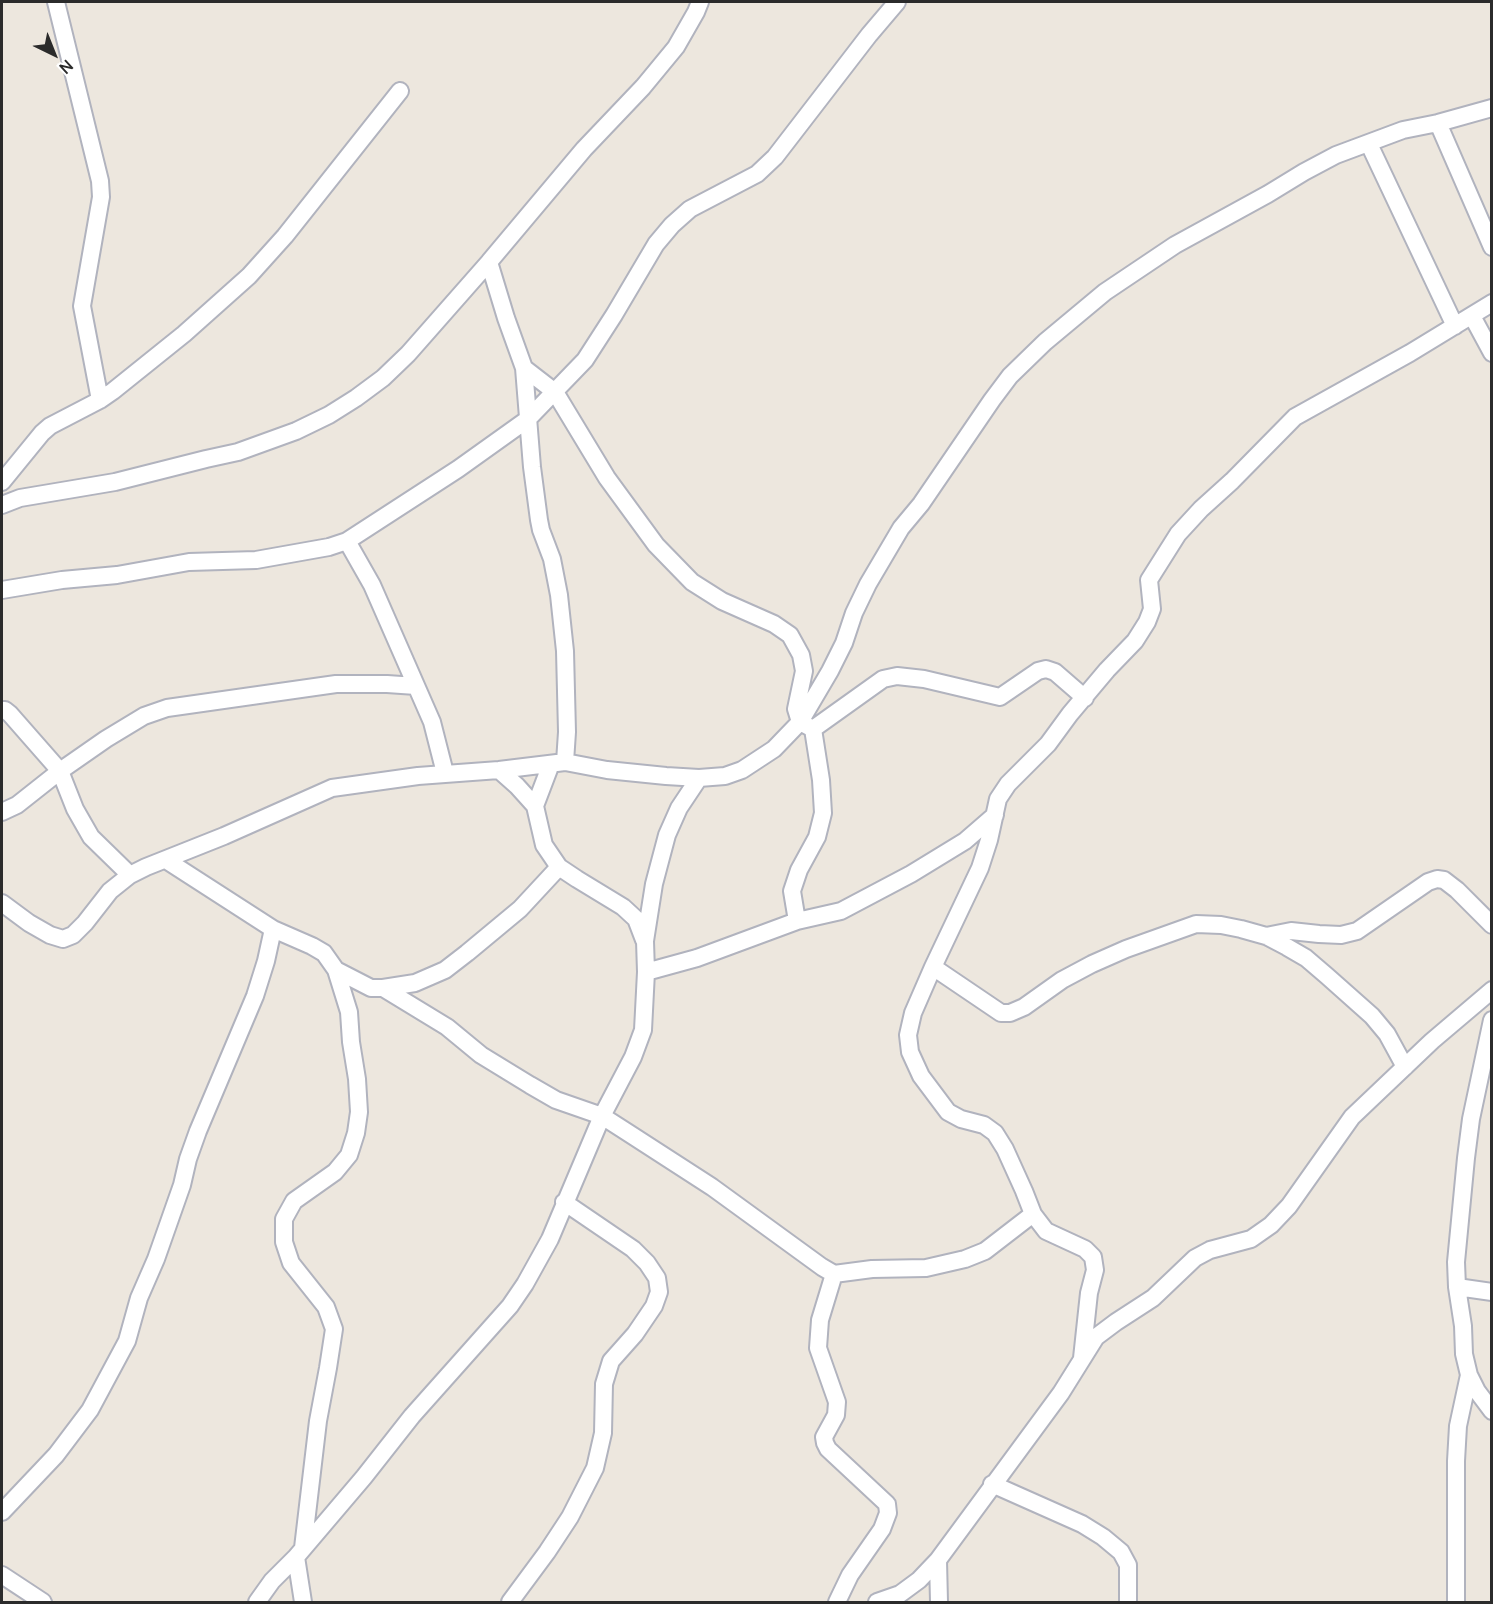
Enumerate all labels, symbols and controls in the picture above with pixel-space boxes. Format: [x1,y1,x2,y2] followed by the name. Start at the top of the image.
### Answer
[24,24,84,84] north arrow
[55,55,78,79] text: N

